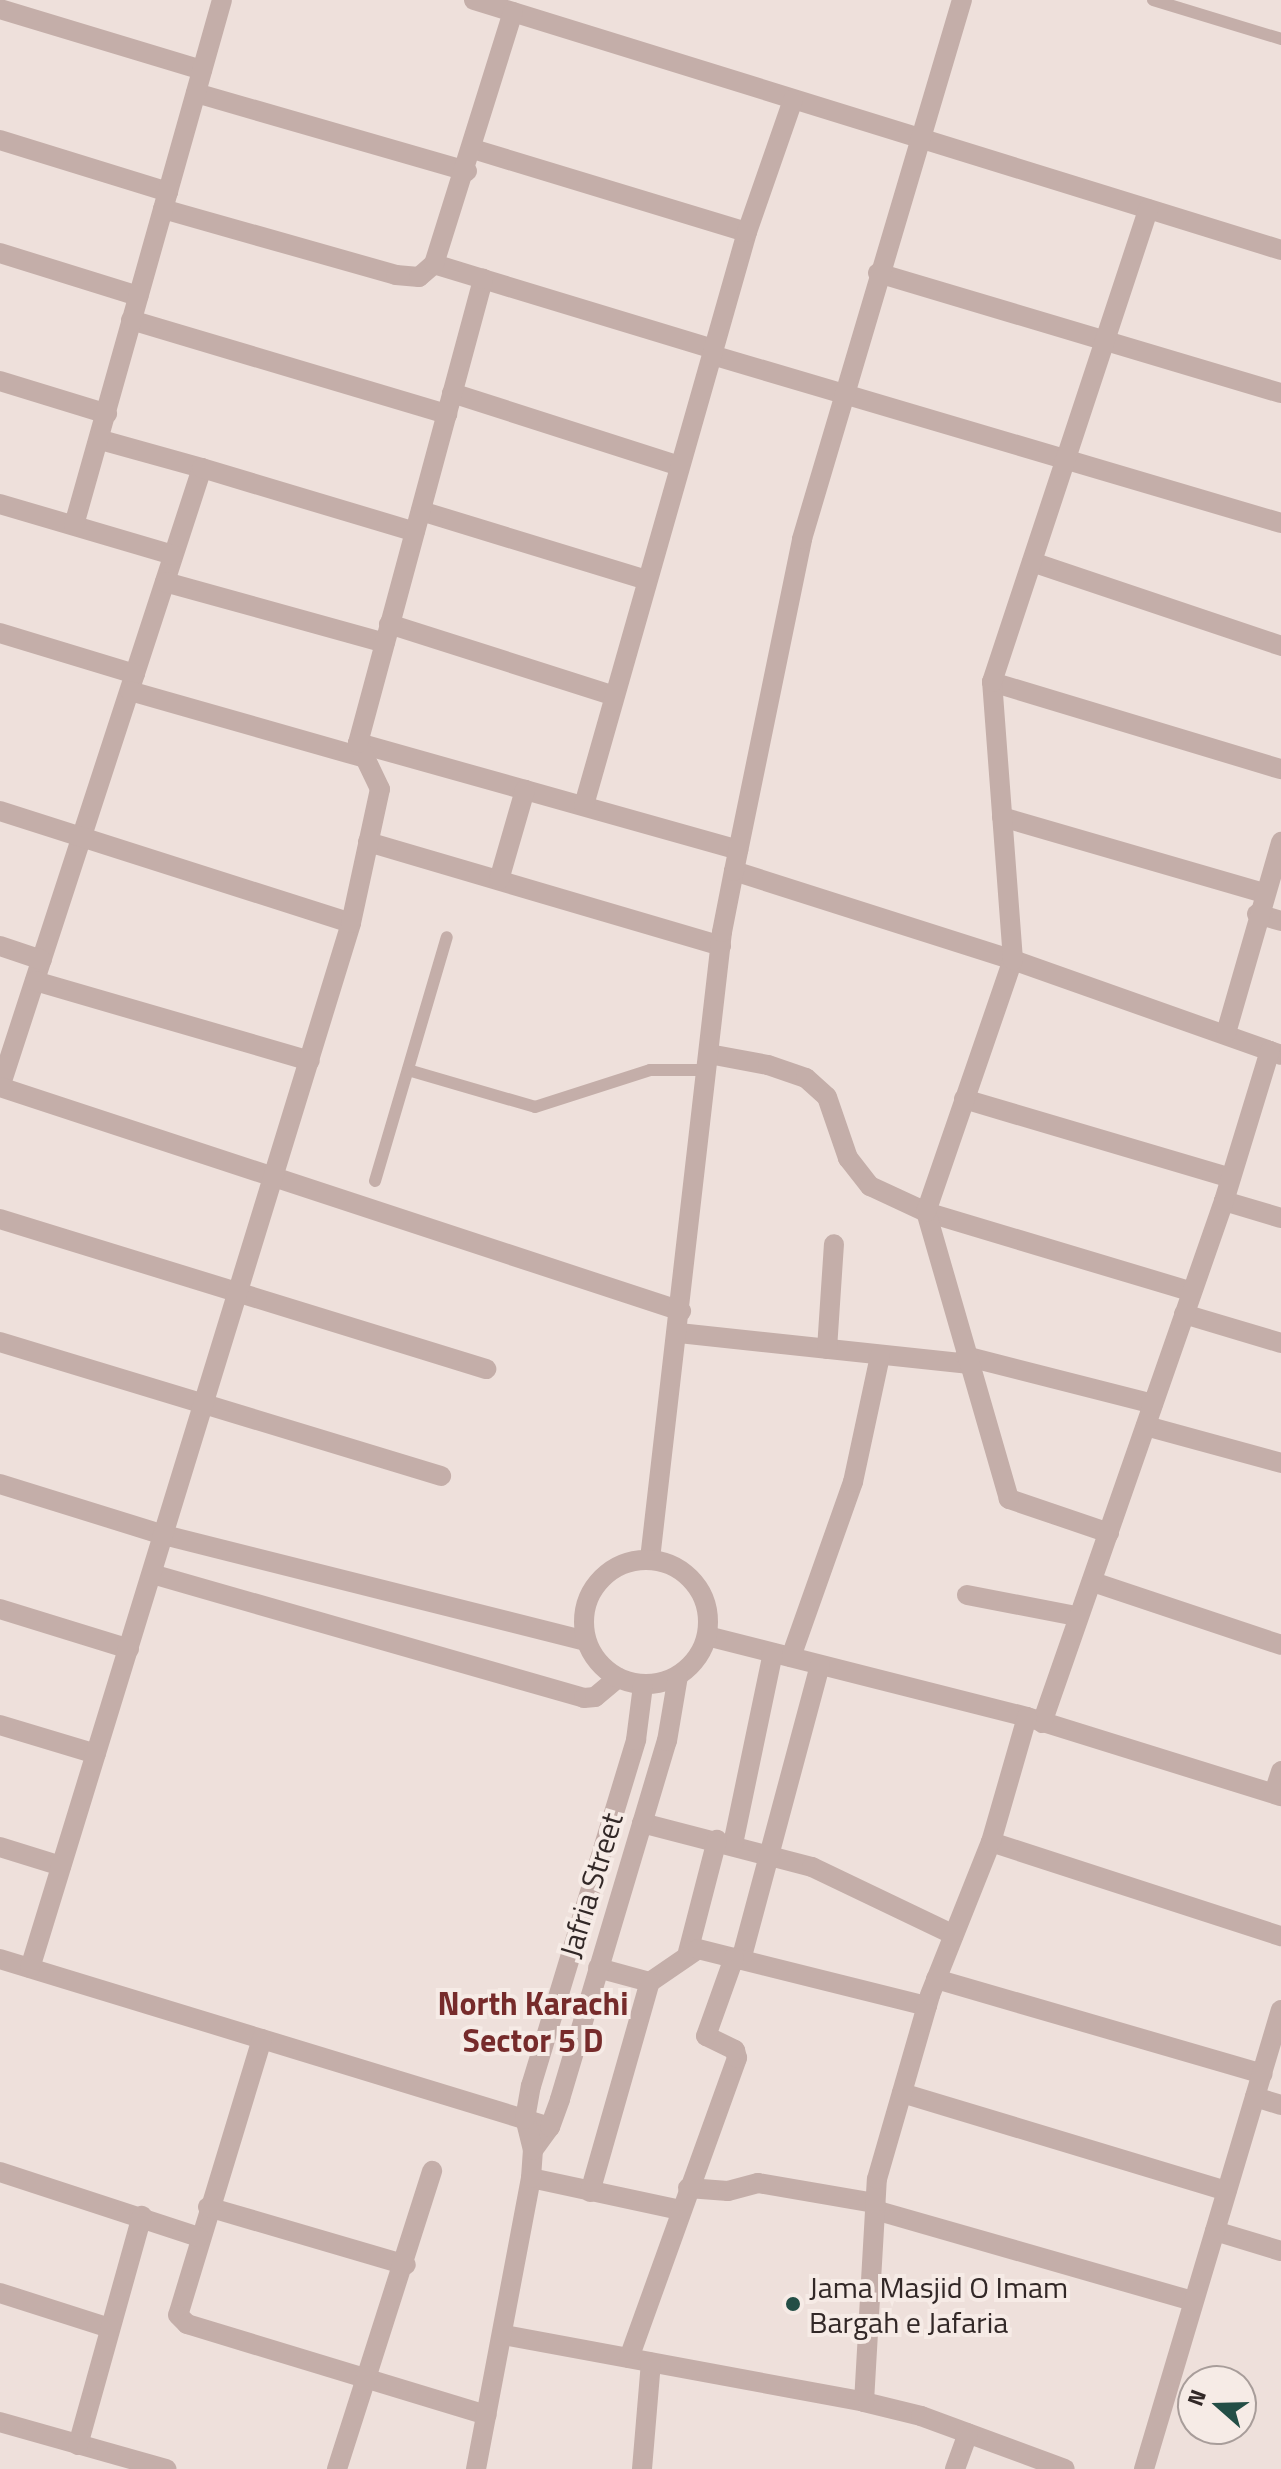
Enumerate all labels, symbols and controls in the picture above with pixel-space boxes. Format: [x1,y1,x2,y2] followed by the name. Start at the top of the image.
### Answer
[552,1808,630,1962] street label: Jafria Street
[438,1985,628,2060] district label: North Karachi Sector 5 D
[809,2269,1068,2340] place label: Jama Masjid O Imam Bargah e Jafaria
[784,2295,802,2313] marker: Jama Masjid O Imam Bargah e Jafaria
[1177,2365,1257,2445] north arrow
[1178,2384,1215,2410] text: N

